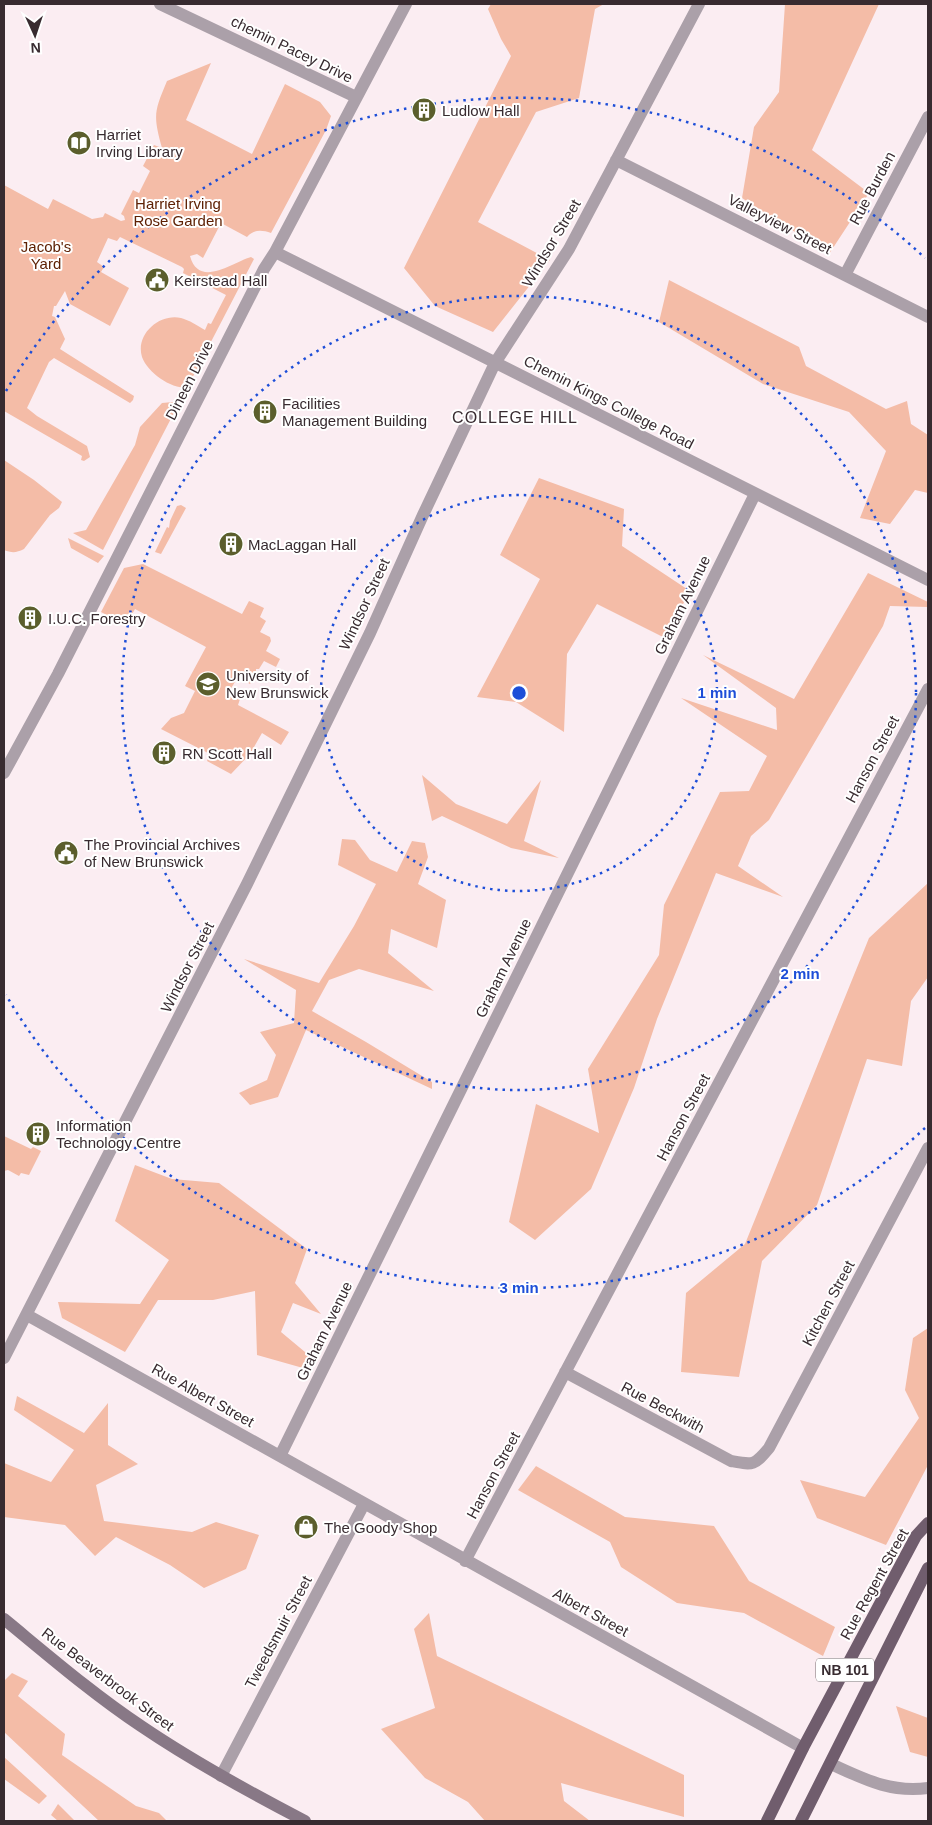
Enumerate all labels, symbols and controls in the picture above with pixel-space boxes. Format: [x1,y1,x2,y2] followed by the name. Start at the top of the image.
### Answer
[10,10,60,60] north arrow
[228,12,356,86] street label: chemin Pacey Drive
[30,40,41,56] text: N
[411,97,437,123] building icon: Ludlow Hall
[442,102,520,119] place label: Ludlow Hall
[96,126,183,160] place label: Harriet Irving Library
[66,130,92,156] library icon: Harriet Irving Library
[846,149,898,227] street label: Rue Burden
[725,191,835,258] street label: Valleyview Street
[133,195,223,229] park label: Harriet Irving Rose Garden
[518,195,584,290] street label: Windsor Street
[21,238,71,272] park label: Jacob's Yard
[144,267,170,293] public building icon: Keirstead Hall
[174,272,267,289] place label: Keirstead Hall
[162,338,216,422] street label: Dineen Drive
[521,352,697,452] street label: Chemin Kings College Road
[282,395,427,429] place label: Facilities Management Building
[252,399,278,425] building icon: Facilities Management Building
[452,409,578,426] district label: COLLEGE HILL
[218,531,244,557] building icon: MacLaggan Hall
[248,536,356,553] place label: MacLaggan Hall
[651,553,713,657] street label: Graham Avenue
[335,555,393,653] street label: Windsor Street
[17,605,43,631] building icon: I.U.C. Forestry
[48,610,146,627] place label: I.U.C. Forestry
[226,667,329,701] place label: University of New Brunswick
[195,671,221,697] school or university icon: University of New Brunswick
[510,684,528,702] centre of rings
[697,684,737,701] text: 1 min
[842,712,902,805] street label: Hanson Street
[151,740,177,766] building icon: RN Scott Hall
[182,745,272,762] place label: RN Scott Hall
[84,836,240,870] place label: The Provincial Archives of New Brunswick
[53,840,79,866] public building icon: The Provincial Archives of New Brunswick
[472,916,534,1020] street label: Graham Avenue
[157,918,217,1015] street label: Windsor Street
[780,965,820,982] text: 2 min
[653,1070,713,1163] street label: Hanson Street
[56,1117,181,1151] place label: Information Technology Centre
[25,1121,51,1147] building icon: Information Technology Centre
[798,1257,858,1349] street label: Kitchen Street
[293,1279,355,1383] street label: Graham Avenue
[499,1279,539,1296] text: 3 min
[149,1360,258,1431] street label: Rue Albert Street
[619,1378,707,1436] street label: Rue Beckwith
[463,1428,523,1521] street label: Hanson Street
[293,1514,319,1540] shop icon: The Goody Shop
[324,1519,437,1536] place label: The Goody Shop
[836,1525,912,1642] street label: Rue Regent Street
[241,1572,315,1691] street label: Tweedsmuir Street
[550,1584,632,1640] street label: Albert Street
[39,1624,178,1735] street label: Rue Beaverbrook Street
[816,1658,874,1682] road number: NB 101

